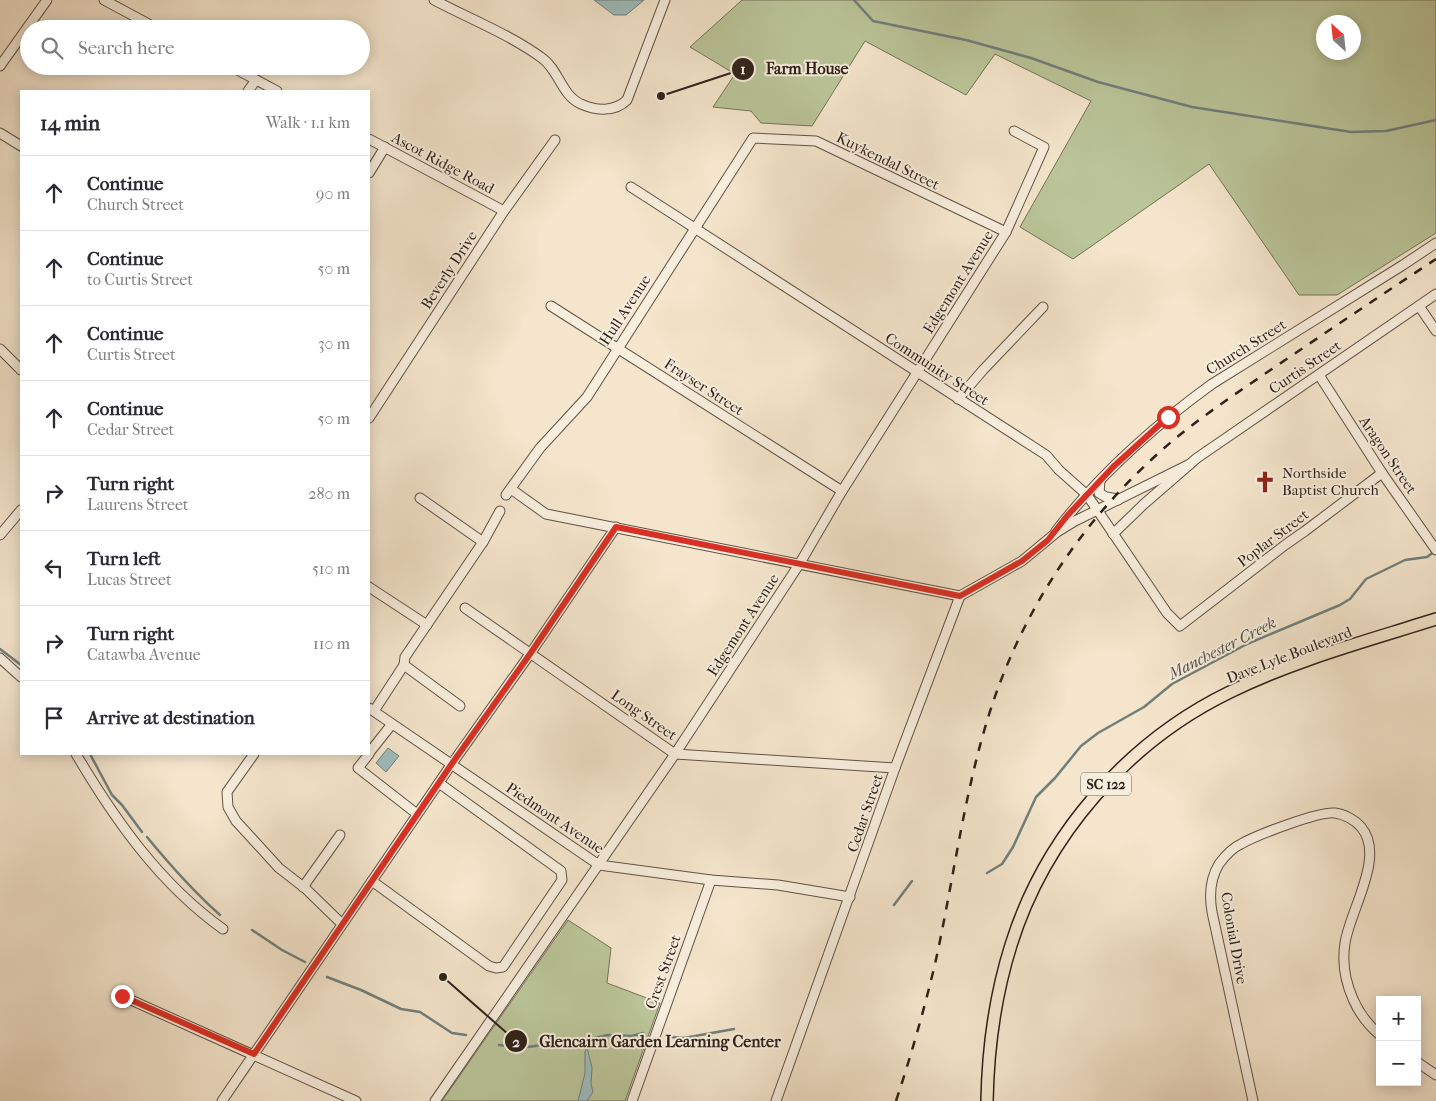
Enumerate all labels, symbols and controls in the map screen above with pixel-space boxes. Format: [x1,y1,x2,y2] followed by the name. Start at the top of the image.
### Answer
[1316,15,1361,60] north arrow
[20,20,370,75] search box
[38,34,66,62] icon: search
[78,37,174,59] text: Search here
[730,53,858,84] callout: Farm House
[765,59,848,78] text: Farm House
[740,60,746,78] text: 1
[40,111,100,135] text: 14 min
[266,113,350,132] text: Walk · 1.1 km
[388,128,498,198] street label: Ascot Ridge Road
[834,128,943,194] street label: Kuykendal Street
[87,173,163,195] text: Continue
[40,179,68,207] icon: ahead
[316,184,350,203] text: 90 m
[87,195,184,214] text: Church Street
[417,227,481,312] street label: Beverly Drive
[919,227,997,337] street label: Edgemont Avenue
[87,248,163,270] text: Continue
[40,254,68,282] icon: ahead
[318,259,350,278] text: 50 m
[87,270,193,289] text: to Curtis Street
[596,271,655,349] street label: Hull Avenue
[1203,315,1290,379] street label: Church Street
[87,323,163,345] text: Continue
[40,329,68,357] icon: ahead
[882,329,993,410] street label: Community Street
[318,334,350,353] text: 30 m
[1265,336,1345,398] street label: Curtis Street
[87,345,176,364] text: Curtis Street
[661,355,748,420] street label: Frayser Street
[87,398,163,420] text: Continue
[40,404,68,432] icon: ahead
[1157,406,1180,429] route start
[318,409,350,428] text: 50 m
[1355,412,1421,498] street label: Aragon Street
[87,420,174,439] text: Cedar Street
[1282,464,1379,499] place label: Northside Baptist Church
[1252,469,1278,495] church icon: Northside Baptist Church
[87,473,174,495] text: Turn right
[40,479,68,507] icon: right
[308,484,350,503] text: 280 m
[87,495,189,514] text: Laurens Street
[1234,505,1313,571] street label: Poplar Street
[87,548,161,570] text: Turn left
[40,554,68,582] icon: left
[312,559,350,578] text: 510 m
[87,570,172,589] text: Lucas Street
[703,570,783,679] street label: Edgemont Avenue
[1164,613,1279,684] water label: Manchester Creek
[1224,622,1355,687] street label: Dave Lyle Boulevard
[87,623,174,645] text: Turn right
[40,629,68,657] icon: right
[313,634,350,653] text: 110 m
[87,645,201,664] text: Catawba Avenue
[608,686,681,745] street label: Long Street
[40,704,68,732] icon: arrive
[87,707,255,729] text: Arrive at destination
[843,771,887,855] street label: Cedar Street
[1081,772,1131,796] road number: SC 122
[503,779,608,858] street label: Piedmont Avenue
[1217,891,1251,986] street label: Colonial Drive
[641,932,685,1011] street label: Crest Street
[111,985,134,1008] route end
[1376,996,1421,1086] map controls
[1376,996,1421,1041] button: +
[504,1026,790,1057] callout: Glencairn Garden Learning Center
[539,1032,782,1052] text: Glencairn Garden Learning Center
[512,1033,520,1051] text: 2
[1376,1041,1421,1086] button: −

